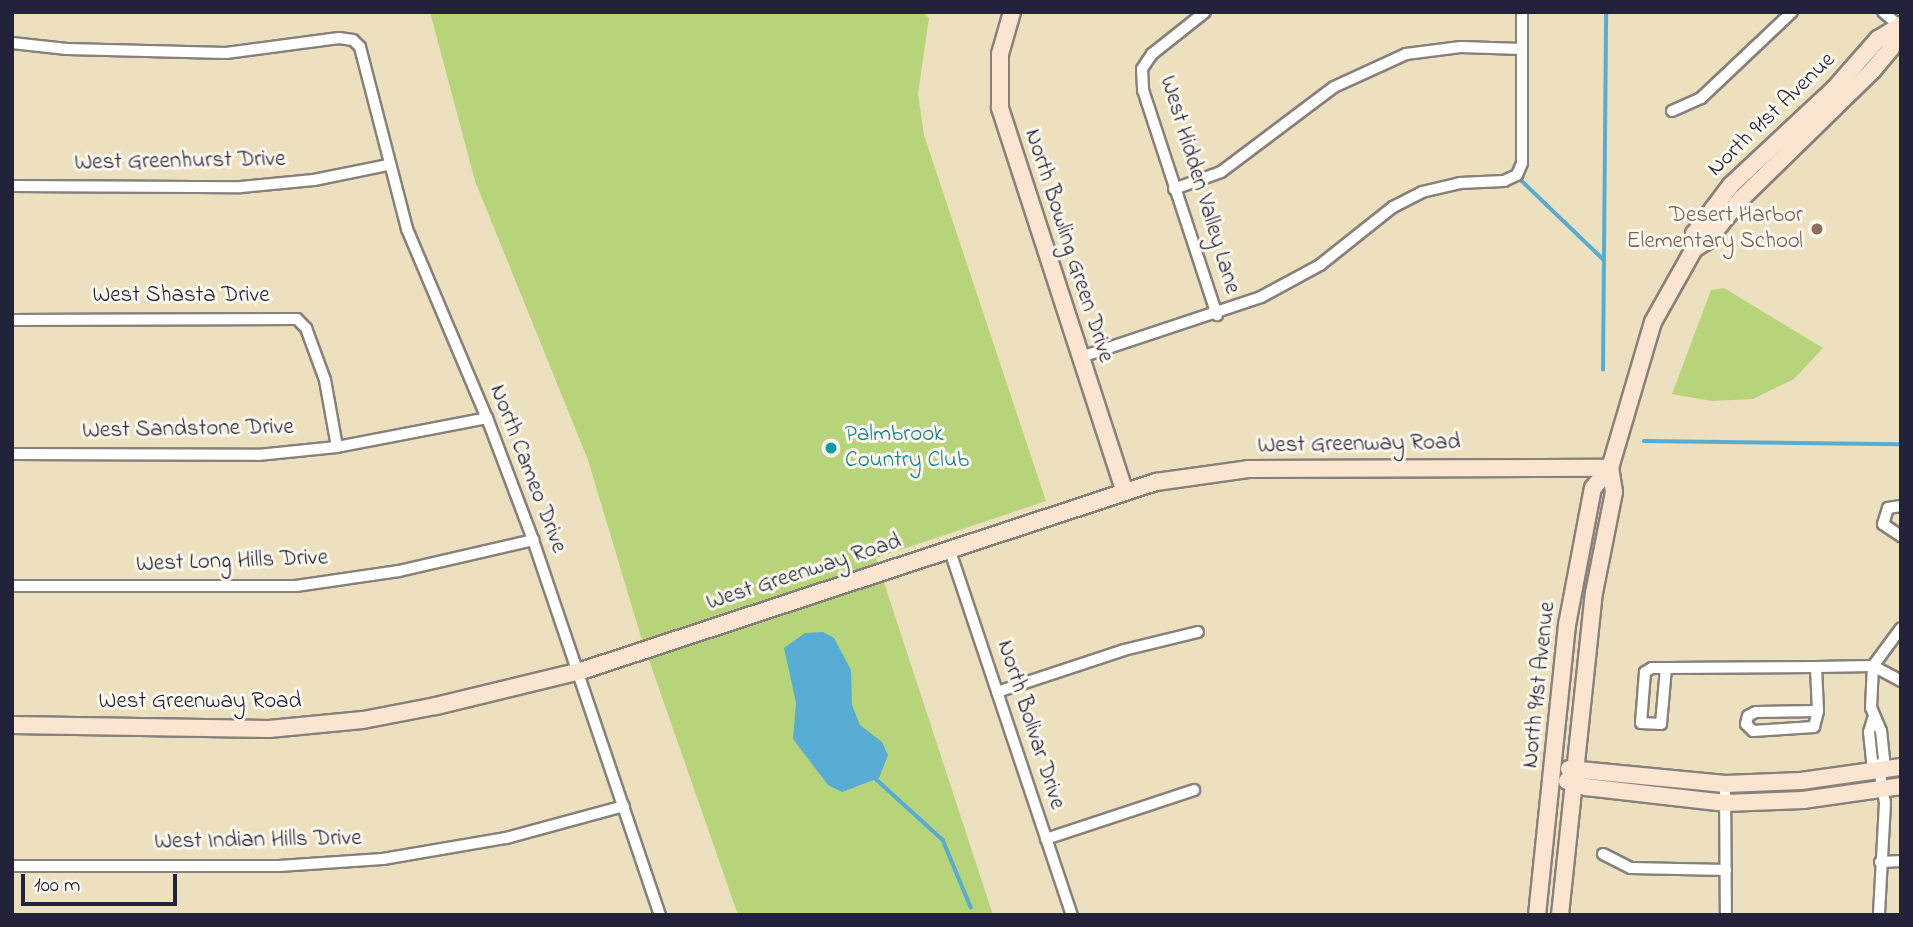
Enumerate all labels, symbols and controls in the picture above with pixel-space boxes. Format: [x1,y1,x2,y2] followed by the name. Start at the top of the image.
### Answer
[1702,47,1842,183] street label: North 91st Avenue
[1153,73,1245,297] street label: West Hidden Valley Lane
[1017,126,1119,366] street label: North Bowling Green Drive
[74,146,286,178] street label: West Greenhurst Drive
[1627,202,1803,256] place label: Desert Harbor Elementary School
[1809,221,1825,237] marker: Desert Harbor Elementary School
[92,282,270,310] street label: West Shasta Drive
[482,381,572,557] street label: North Cameo Drive
[82,414,294,446] street label: West Sandstone Drive
[845,421,969,475] place label: Palmbrook Country Club
[1257,429,1461,461] street label: West Greenway Road
[823,440,839,456] marker: Palmbrook Country Club
[703,529,905,617] street label: West Greenway Road
[136,545,328,579] street label: West Long Hills Drive
[1518,600,1562,770] street label: North 91st Avenue
[990,637,1070,813] street label: North Bolivar Drive
[99,688,301,716] street label: West Greenway Road
[154,825,362,857] street label: West Indian Hills Drive
[24,860,180,904] scale bar
[34,871,80,901] text: 100 m

